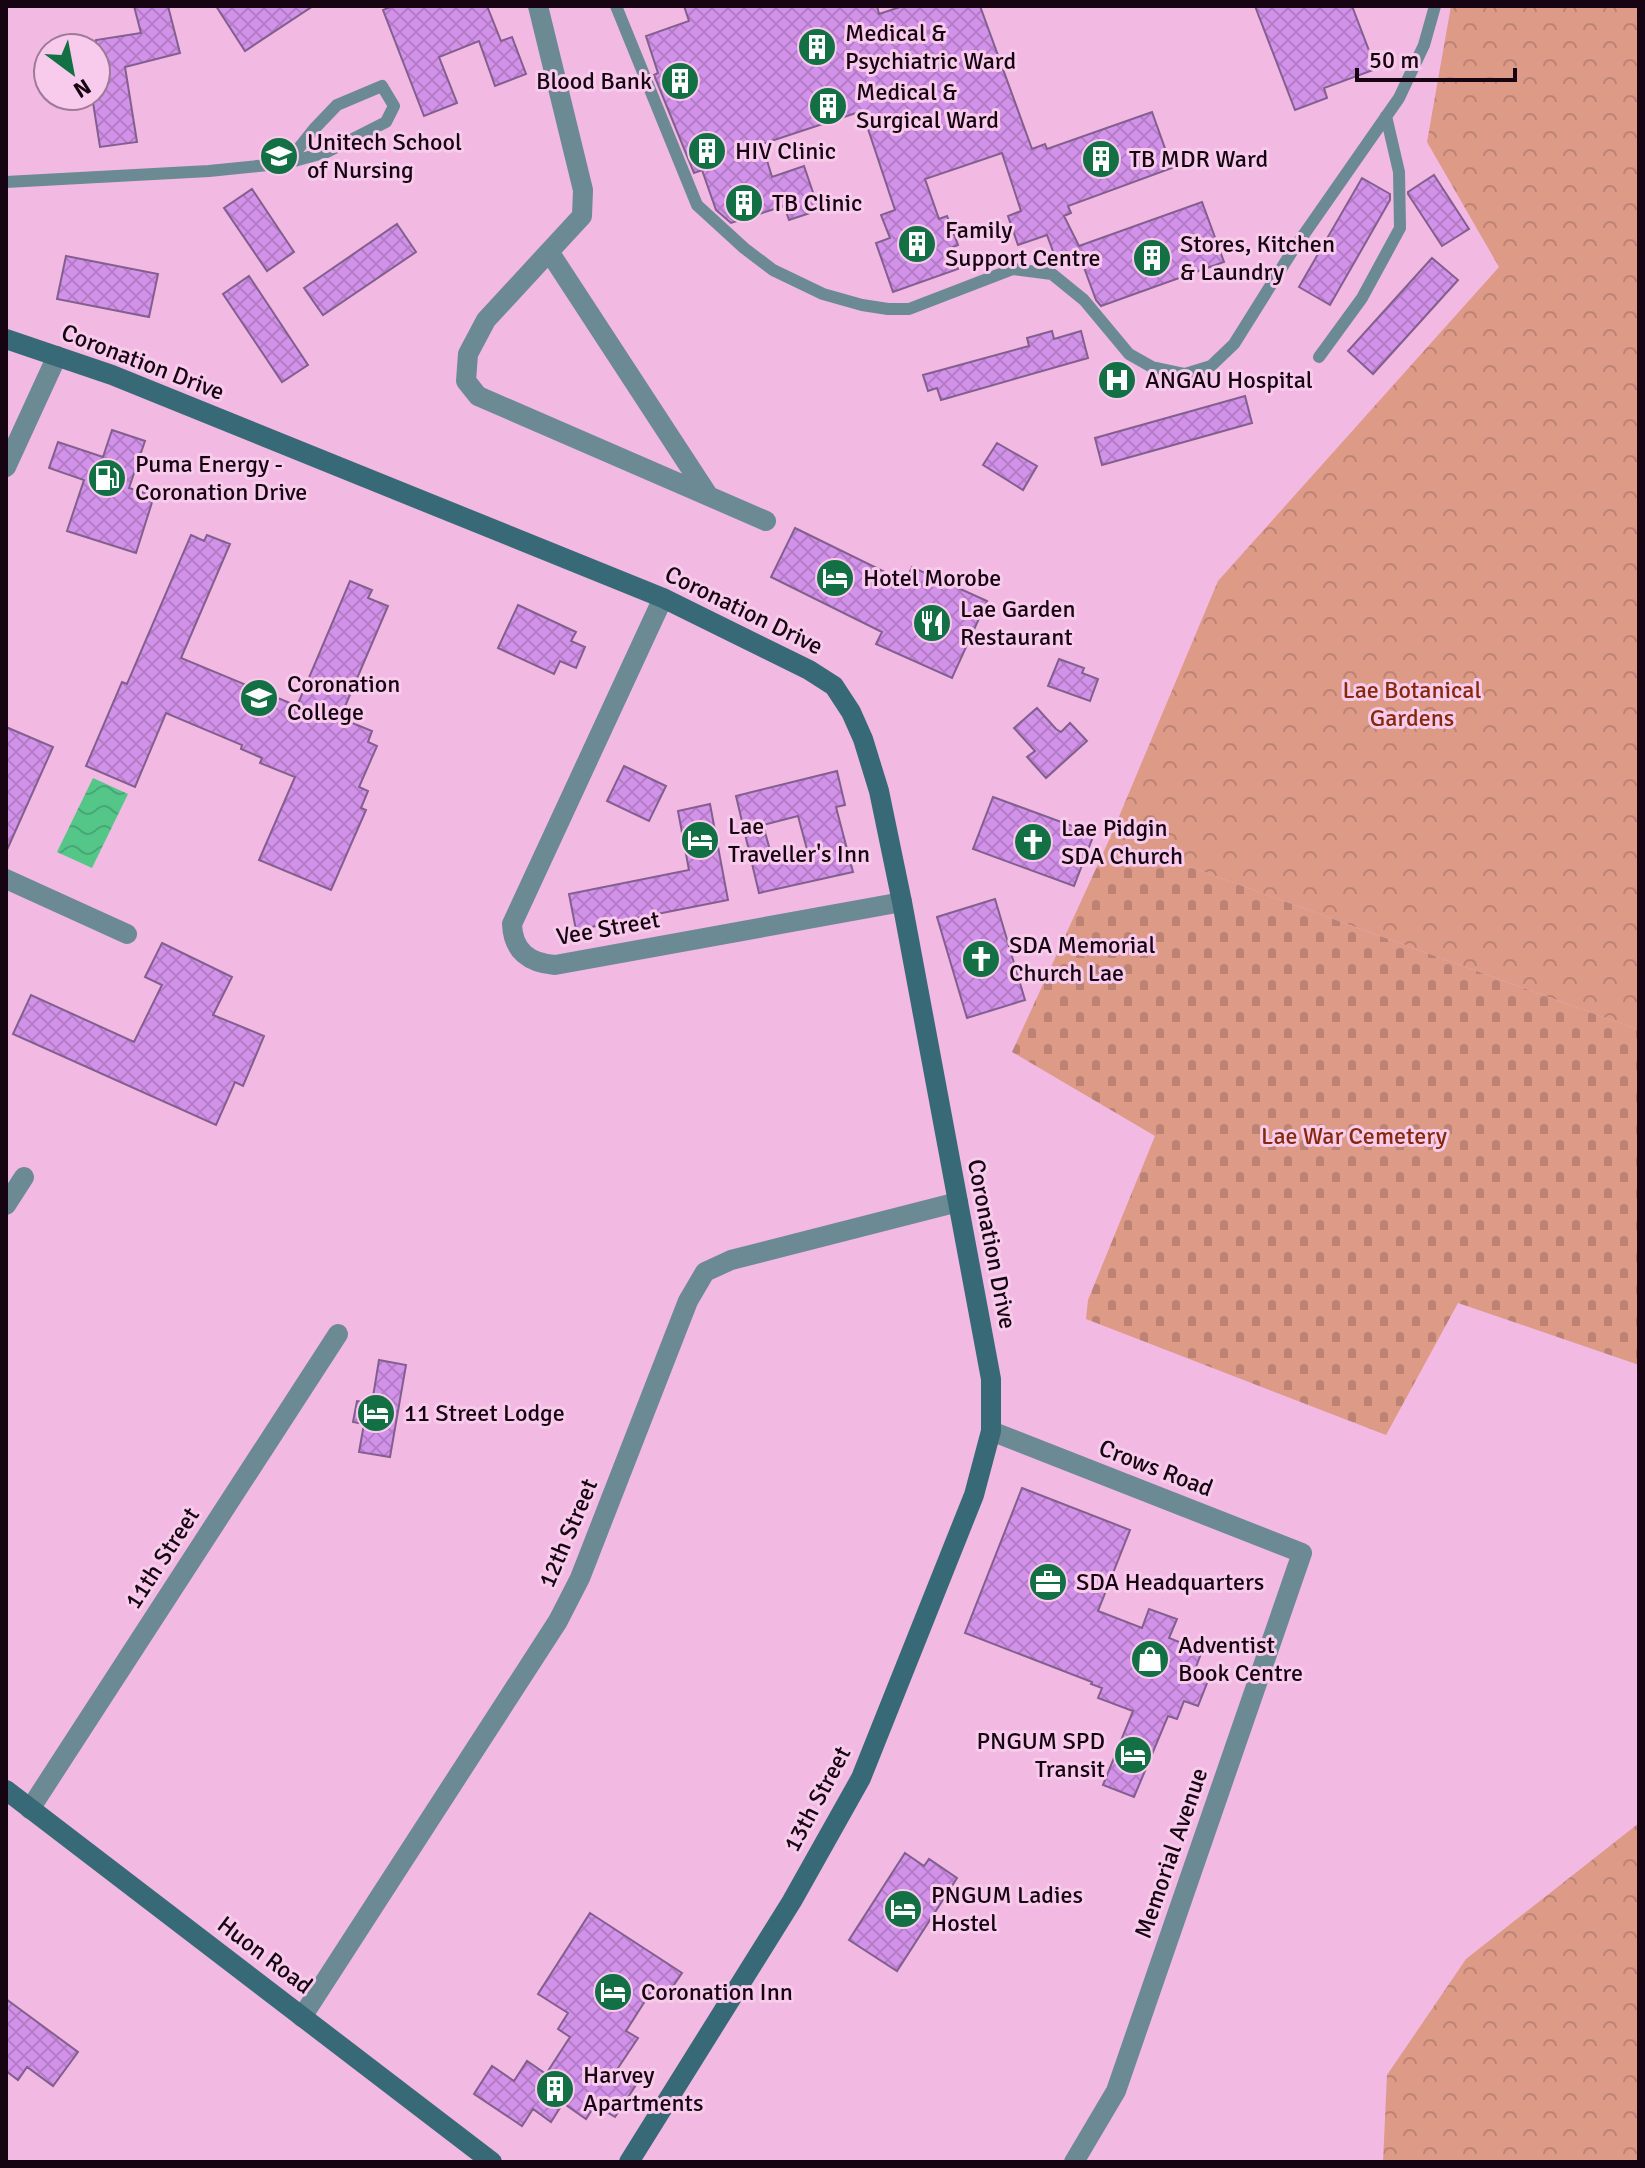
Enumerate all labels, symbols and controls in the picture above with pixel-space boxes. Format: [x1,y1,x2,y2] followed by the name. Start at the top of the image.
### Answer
[845,18,1016,76] place label: Medical & Psychiatric Ward
[796,26,838,68] building icon: Medical & Psychiatric Ward
[32,32,112,112] north arrow
[1357,32,1515,82] scale bar
[1369,45,1419,75] text: 50 m
[659,60,701,102] building icon: Blood Bank
[536,66,652,96] place label: Blood Bank
[69,73,96,104] text: N
[856,77,999,135] place label: Medical & Surgical Ward
[807,85,849,127] building icon: Medical & Surgical Ward
[307,127,462,185] place label: Unitech School of Nursing
[686,130,728,172] building icon: HIV Clinic
[258,135,300,177] school or university icon: Unitech School of Nursing
[735,136,836,166] place label: HIV Clinic
[1080,138,1122,180] building icon: TB MDR Ward
[1129,144,1268,174] place label: TB MDR Ward
[723,182,765,224] building icon: TB Clinic
[772,188,862,218] place label: TB Clinic
[945,215,1101,273] place label: Family Support Centre
[896,223,938,265] building icon: Family Support Centre
[1180,229,1335,287] place label: Stores, Kitchen & Laundry
[1131,237,1173,279] building icon: Stores, Kitchen & Laundry
[57,317,229,407] street label: Coronation Drive
[1096,359,1138,401] hospital icon: ANGAU Hospital
[1145,365,1313,395] place label: ANGAU Hospital
[135,449,307,507] place label: Puma Energy - Coronation Drive
[86,457,128,499] fuel station icon: Puma Energy - Coronation Drive
[814,557,856,599] hotel icon: Hotel Morobe
[660,559,828,661] street label: Coronation Drive
[863,563,1001,593] place label: Hotel Morobe
[960,594,1076,652] place label: Lae Garden Restaurant
[911,602,953,644] restaurant icon: Lae Garden Restaurant
[287,669,400,727] place label: Coronation College
[1342,675,1482,733] park label: Lae Botanical Gardens
[238,677,280,719] school or university icon: Coronation College
[728,811,870,869] place label: Lae Traveller's Inn
[1061,813,1183,871] place label: Lae Pidgin SDA Church
[679,819,721,861] hotel icon: Lae Traveller's Inn
[1012,821,1054,863] church icon: Lae Pidgin SDA Church
[554,904,662,952] street label: Vee Street
[1009,930,1155,988] place label: SDA Memorial Church Lae
[960,938,1002,980] church icon: SDA Memorial Church Lae
[1261,1121,1447,1151] park label: Lae War Cemetery
[961,1157,1023,1331] street label: Coronation Drive
[355,1392,397,1434] hotel icon: 11 Street Lodge
[404,1398,565,1428] place label: 11 Street Lodge
[1095,1433,1217,1503] street label: Crows Road
[532,1474,604,1592] street label: 12th Street
[118,1502,206,1614] street label: 11th Street
[1027,1561,1069,1603] office icon: SDA Headquarters
[1076,1567,1264,1597] place label: SDA Headquarters
[1178,1630,1303,1688] place label: Adventist Book Centre
[1129,1638,1171,1680] shop icon: Adventist Book Centre
[977,1726,1105,1784] place label: PNGUM SPD Transit
[1112,1734,1154,1776] hotel icon: PNGUM SPD Transit
[777,1741,857,1857] street label: 13th Street
[1128,1764,1214,1942] street label: Memorial Avenue
[931,1880,1083,1938] place label: PNGUM Ladies Hostel
[882,1888,924,1930] hotel icon: PNGUM Ladies Hostel
[211,1909,319,2001] street label: Huon Road
[592,1971,634,2013] hotel icon: Coronation Inn
[641,1977,793,2007] place label: Coronation Inn
[583,2060,703,2118] place label: Harvey Apartments
[534,2068,576,2110] building icon: Harvey Apartments

